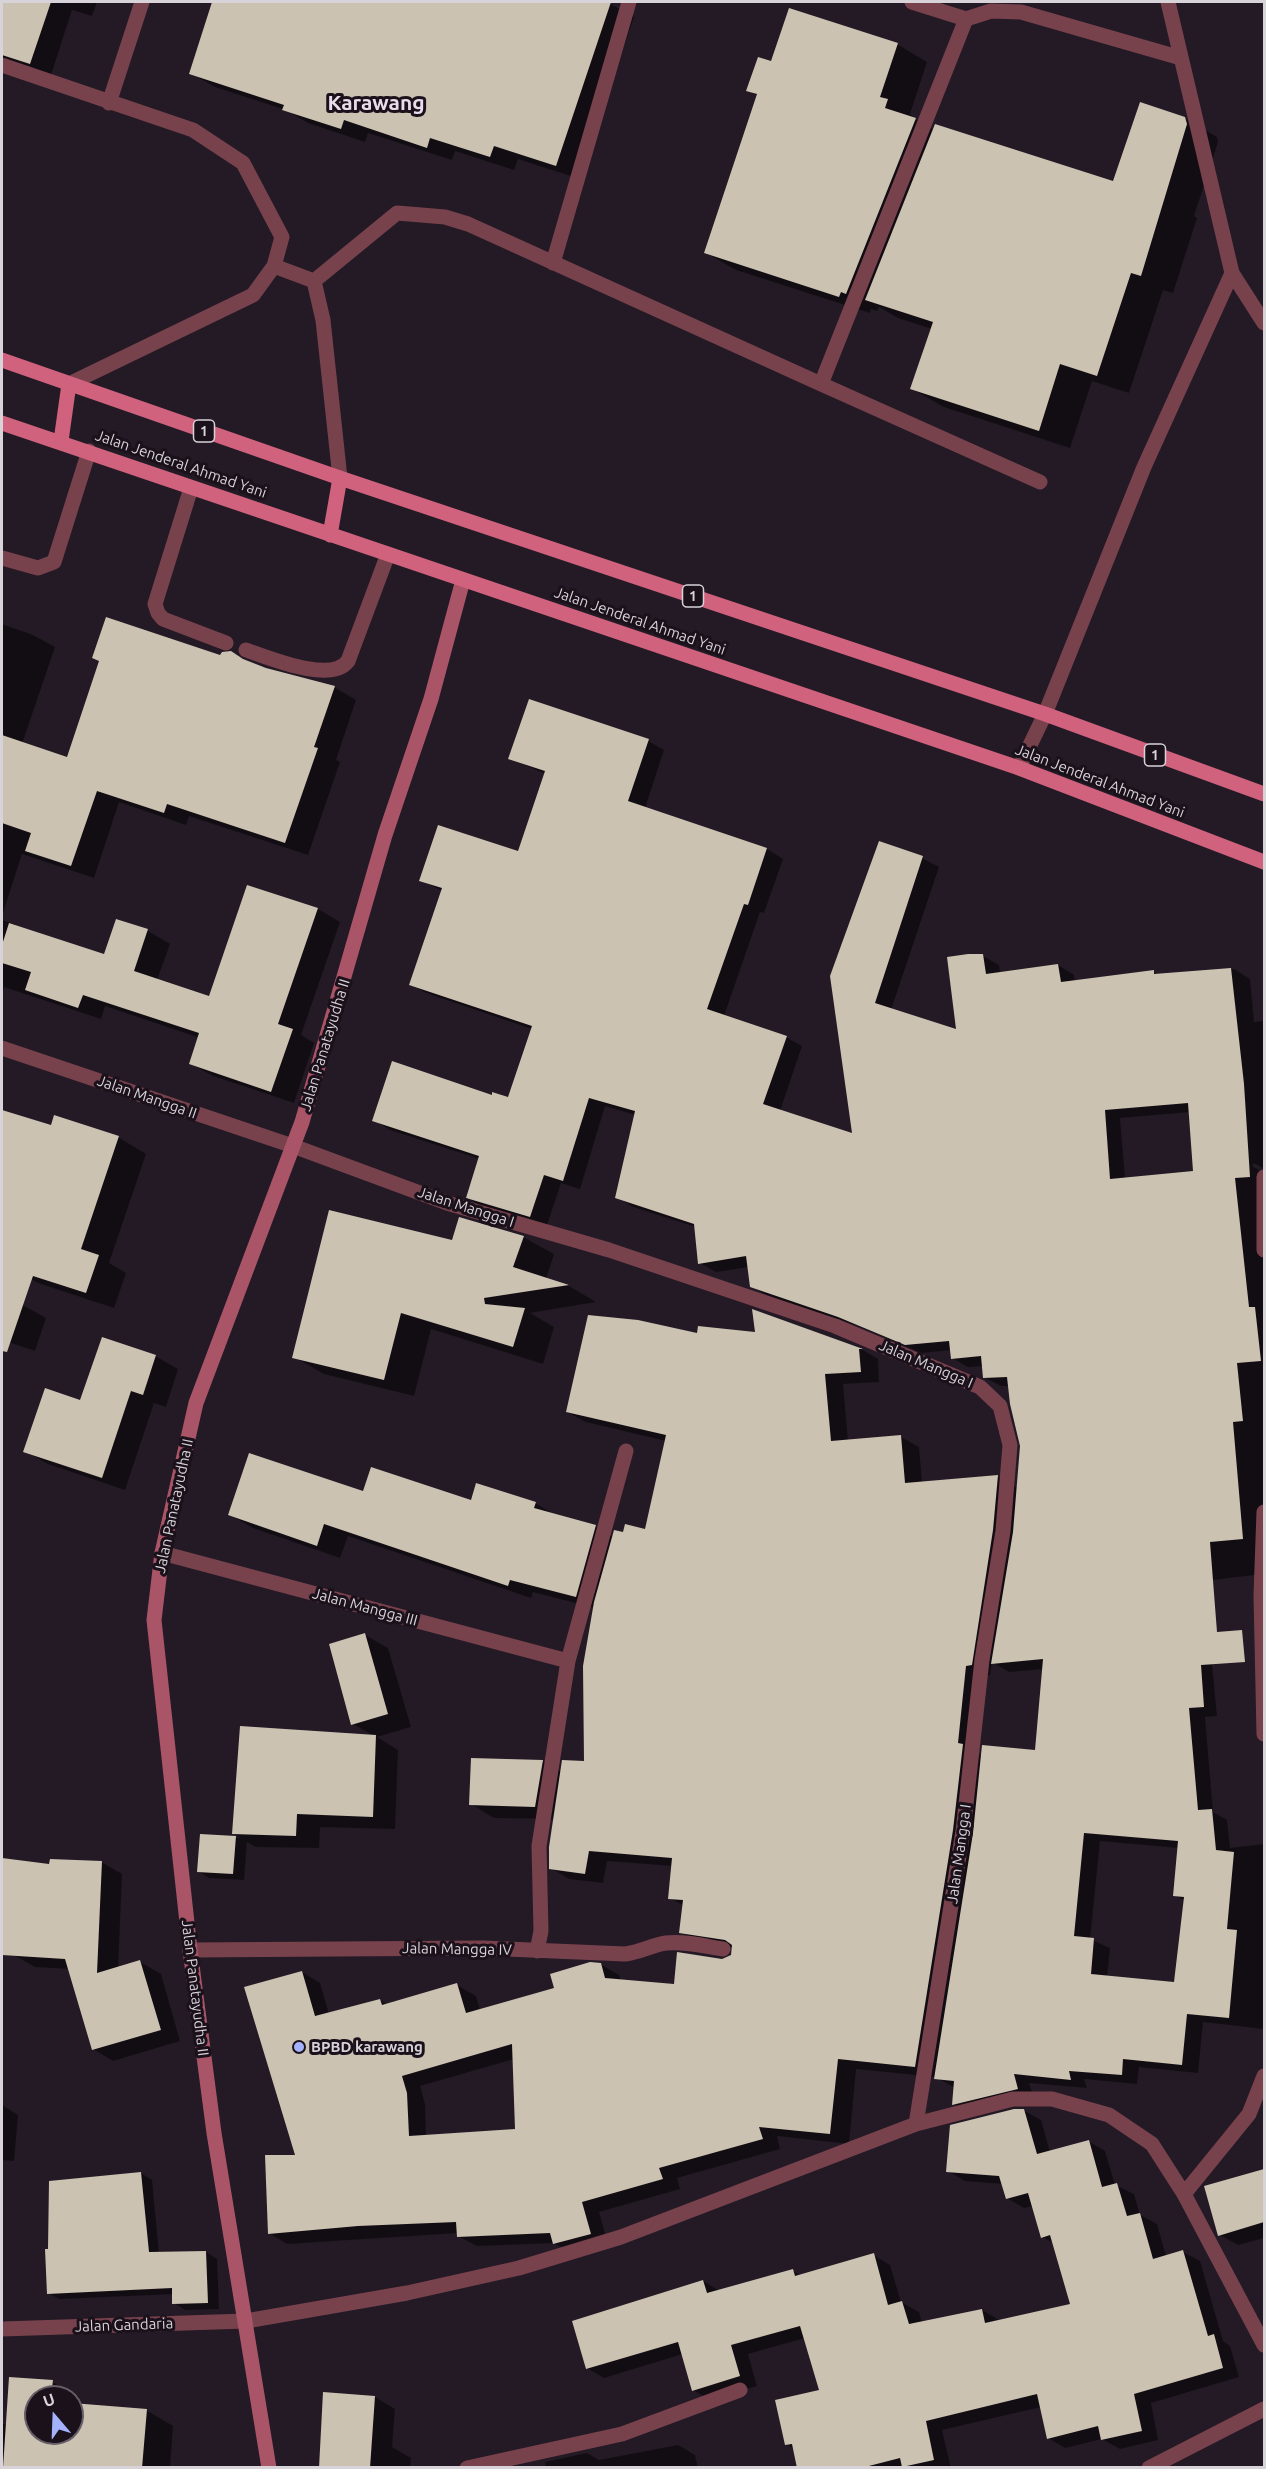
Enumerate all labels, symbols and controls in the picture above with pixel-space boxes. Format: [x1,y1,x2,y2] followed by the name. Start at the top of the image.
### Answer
[327,90,425,116] district label: Karawang
[194,420,214,442] road number: 1
[93,426,269,502] street label: Jalan Jenderal Ahmad Yani
[552,583,728,659] street label: Jalan Jenderal Ahmad Yani
[682,585,704,607] road number: 1
[1013,740,1187,822] street label: Jalan Jenderal Ahmad Yani
[1144,744,1166,766] road number: 1
[296,977,354,1113] street label: Jalan Panatayudha II
[95,1072,199,1122] street label: Jalan Mangga II
[416,1183,516,1231] street label: Jalan Mangga I
[876,1336,976,1392] street label: Jalan Mangga I
[151,1437,197,1575] street label: Jalan Panatayudha II
[311,1584,419,1630] street label: Jalan Mangga III
[943,1803,975,1905] street label: Jalan Mangga I
[178,1919,212,2057] street label: Jalan Panatayudha II
[402,1939,512,1959] street label: Jalan Mangga IV
[311,2038,423,2056] place label: BPBD karawang
[292,2040,306,2054] marker: BPBD karawang
[74,2314,174,2336] street label: Jalan Gandaria
[24,2385,84,2445] north arrow
[41,2390,57,2410] text: U

